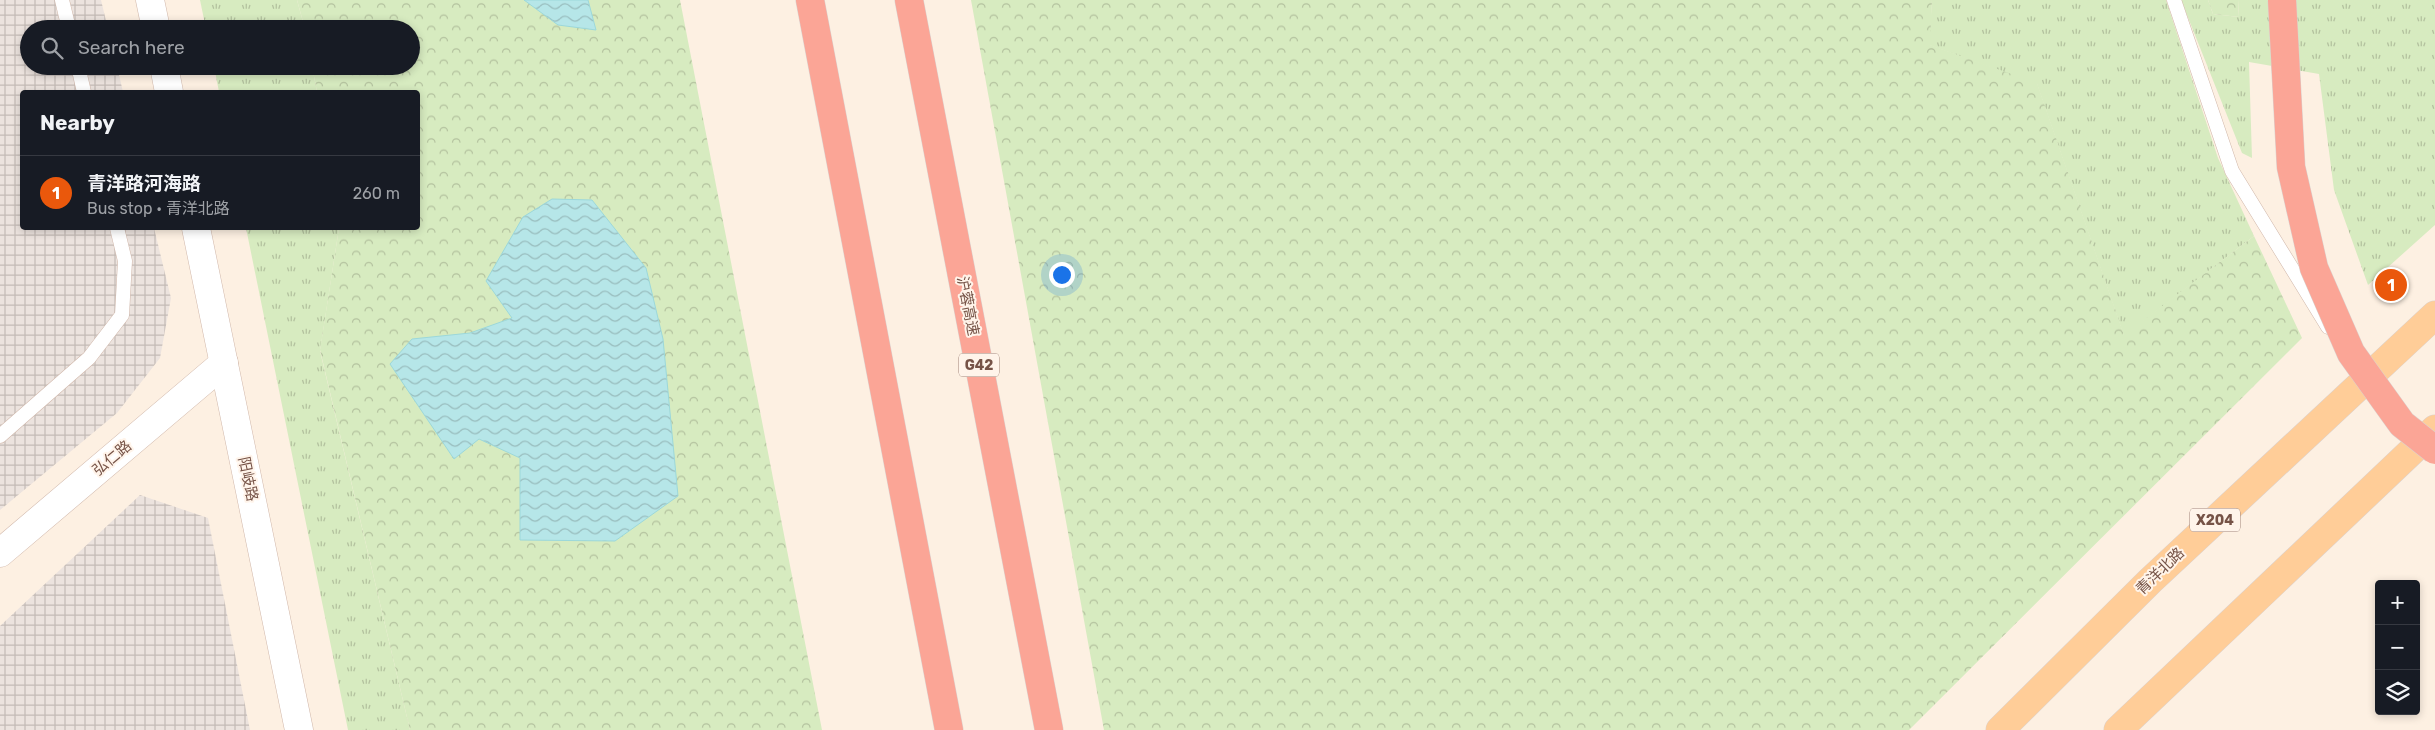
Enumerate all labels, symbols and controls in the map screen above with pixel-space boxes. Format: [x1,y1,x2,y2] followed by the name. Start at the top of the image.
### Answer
[20,20,420,75] search box
[38,34,66,62] icon: search
[78,36,185,59] text: Search here
[40,110,115,135] text: Nearby
[87,172,201,195] text: 青洋路河海路
[52,184,60,203] text: 1
[353,184,400,203] text: 260 m
[87,199,230,218] text: Bus stop · 青洋北路
[1049,262,1075,288] your location
[2375,266,2407,304] pin: 1
[953,275,983,337] street label: 沪蓉高速
[959,354,999,376] road number: G42
[89,437,135,479] street label: 弘仁路
[235,455,261,503] street label: 阳岐路
[2190,508,2240,532] road number: X204
[2132,544,2188,598] street label: 青洋北路
[2375,580,2420,715] map controls
[2375,580,2420,625] button: +
[2375,625,2420,670] button: −
[2375,670,2420,715] button: layers

